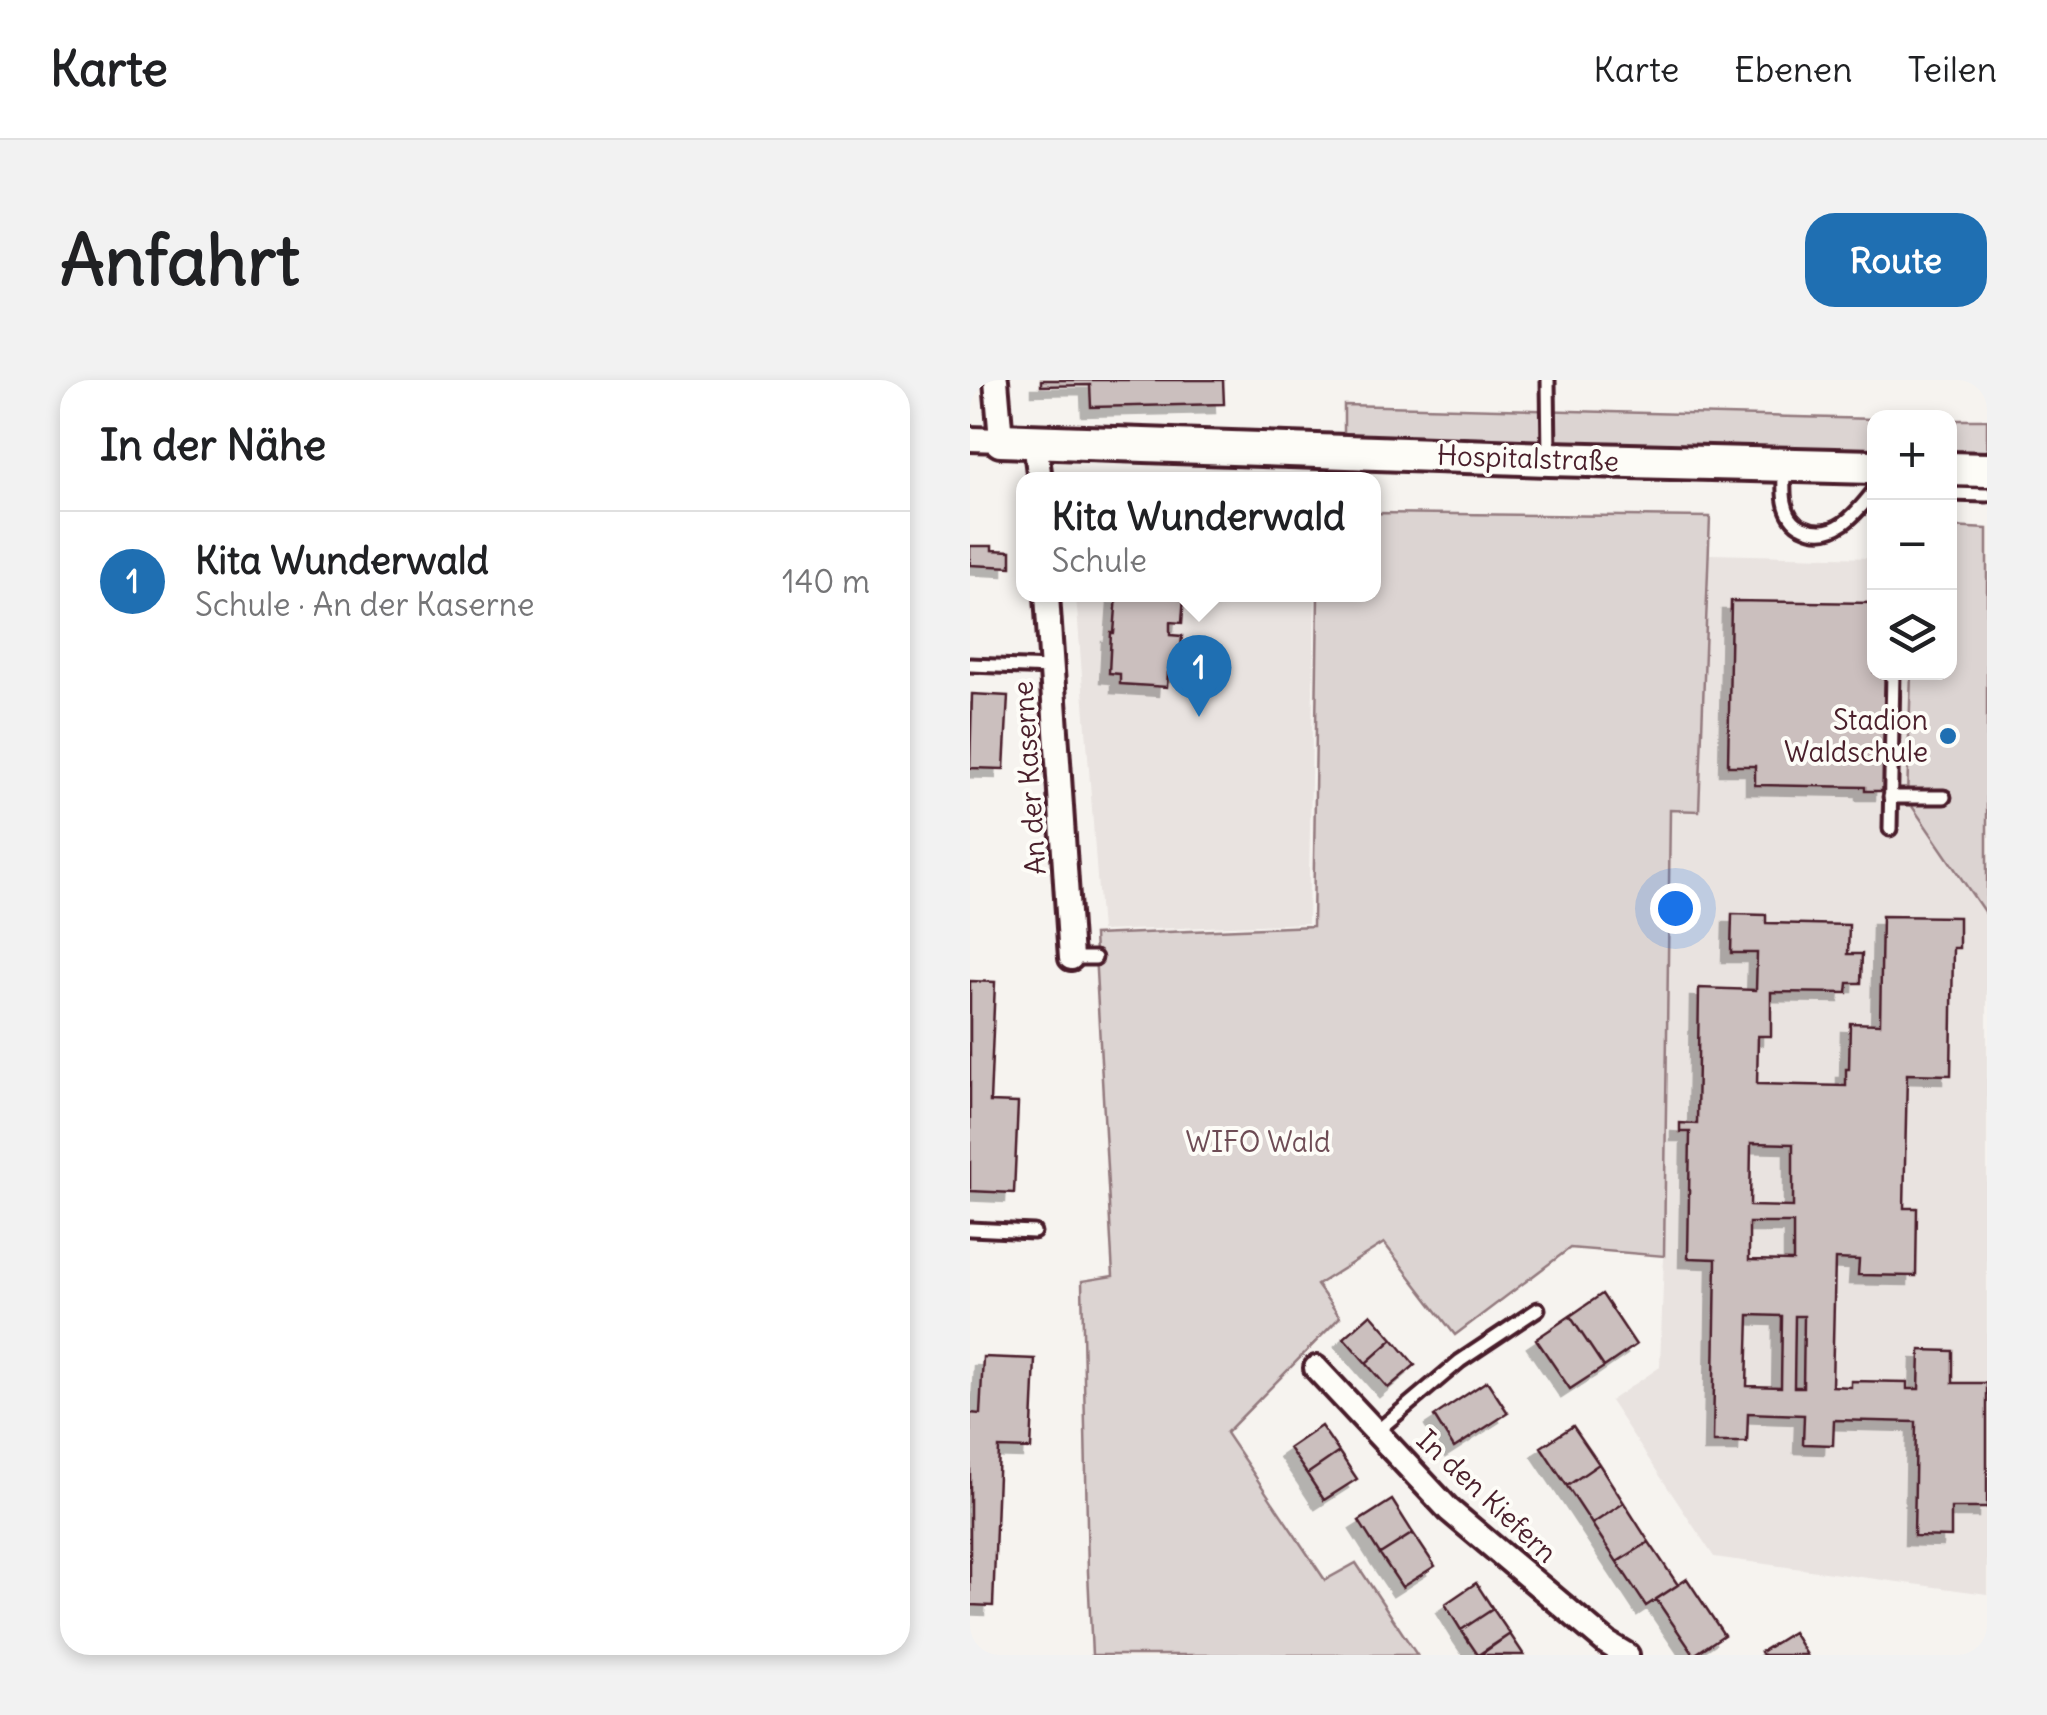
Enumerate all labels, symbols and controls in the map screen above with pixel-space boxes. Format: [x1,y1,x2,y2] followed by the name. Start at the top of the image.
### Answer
[50,39,168,99] text: Karte
[1593,47,1679,91] text: Karte
[1734,47,1852,91] text: Ebenen
[1907,47,1997,91] text: Teilen
[1805,213,1987,307] button: Route
[60,216,300,304] text: Anfahrt
[1867,410,1957,680] map controls
[1867,410,1957,500] button: +
[100,419,326,471] text: In der Nähe
[1436,437,1620,479] street label: Hospitalstraße
[1016,472,1381,602] popup
[1052,493,1345,540] text: Kita Wunderwald
[1867,500,1957,590] button: −
[195,537,489,584] text: Kita Wunderwald
[1052,540,1147,581] text: Schule
[126,561,139,602] text: 1
[782,561,870,602] text: 140 m
[195,584,535,625] text: Schule · An der Kaserne
[1867,590,1957,680] button: layers
[1166,635,1232,717] pin: 1
[1004,680,1054,876] street label: An der Kaserne
[1784,702,1928,770] place label: Stadion Waldschule
[1937,725,1959,747] marker: Stadion Waldschule
[1650,883,1701,934] your location
[1186,1124,1330,1160] park label: WIFO Wald
[1409,1422,1565,1570] street label: In den Kiefern

